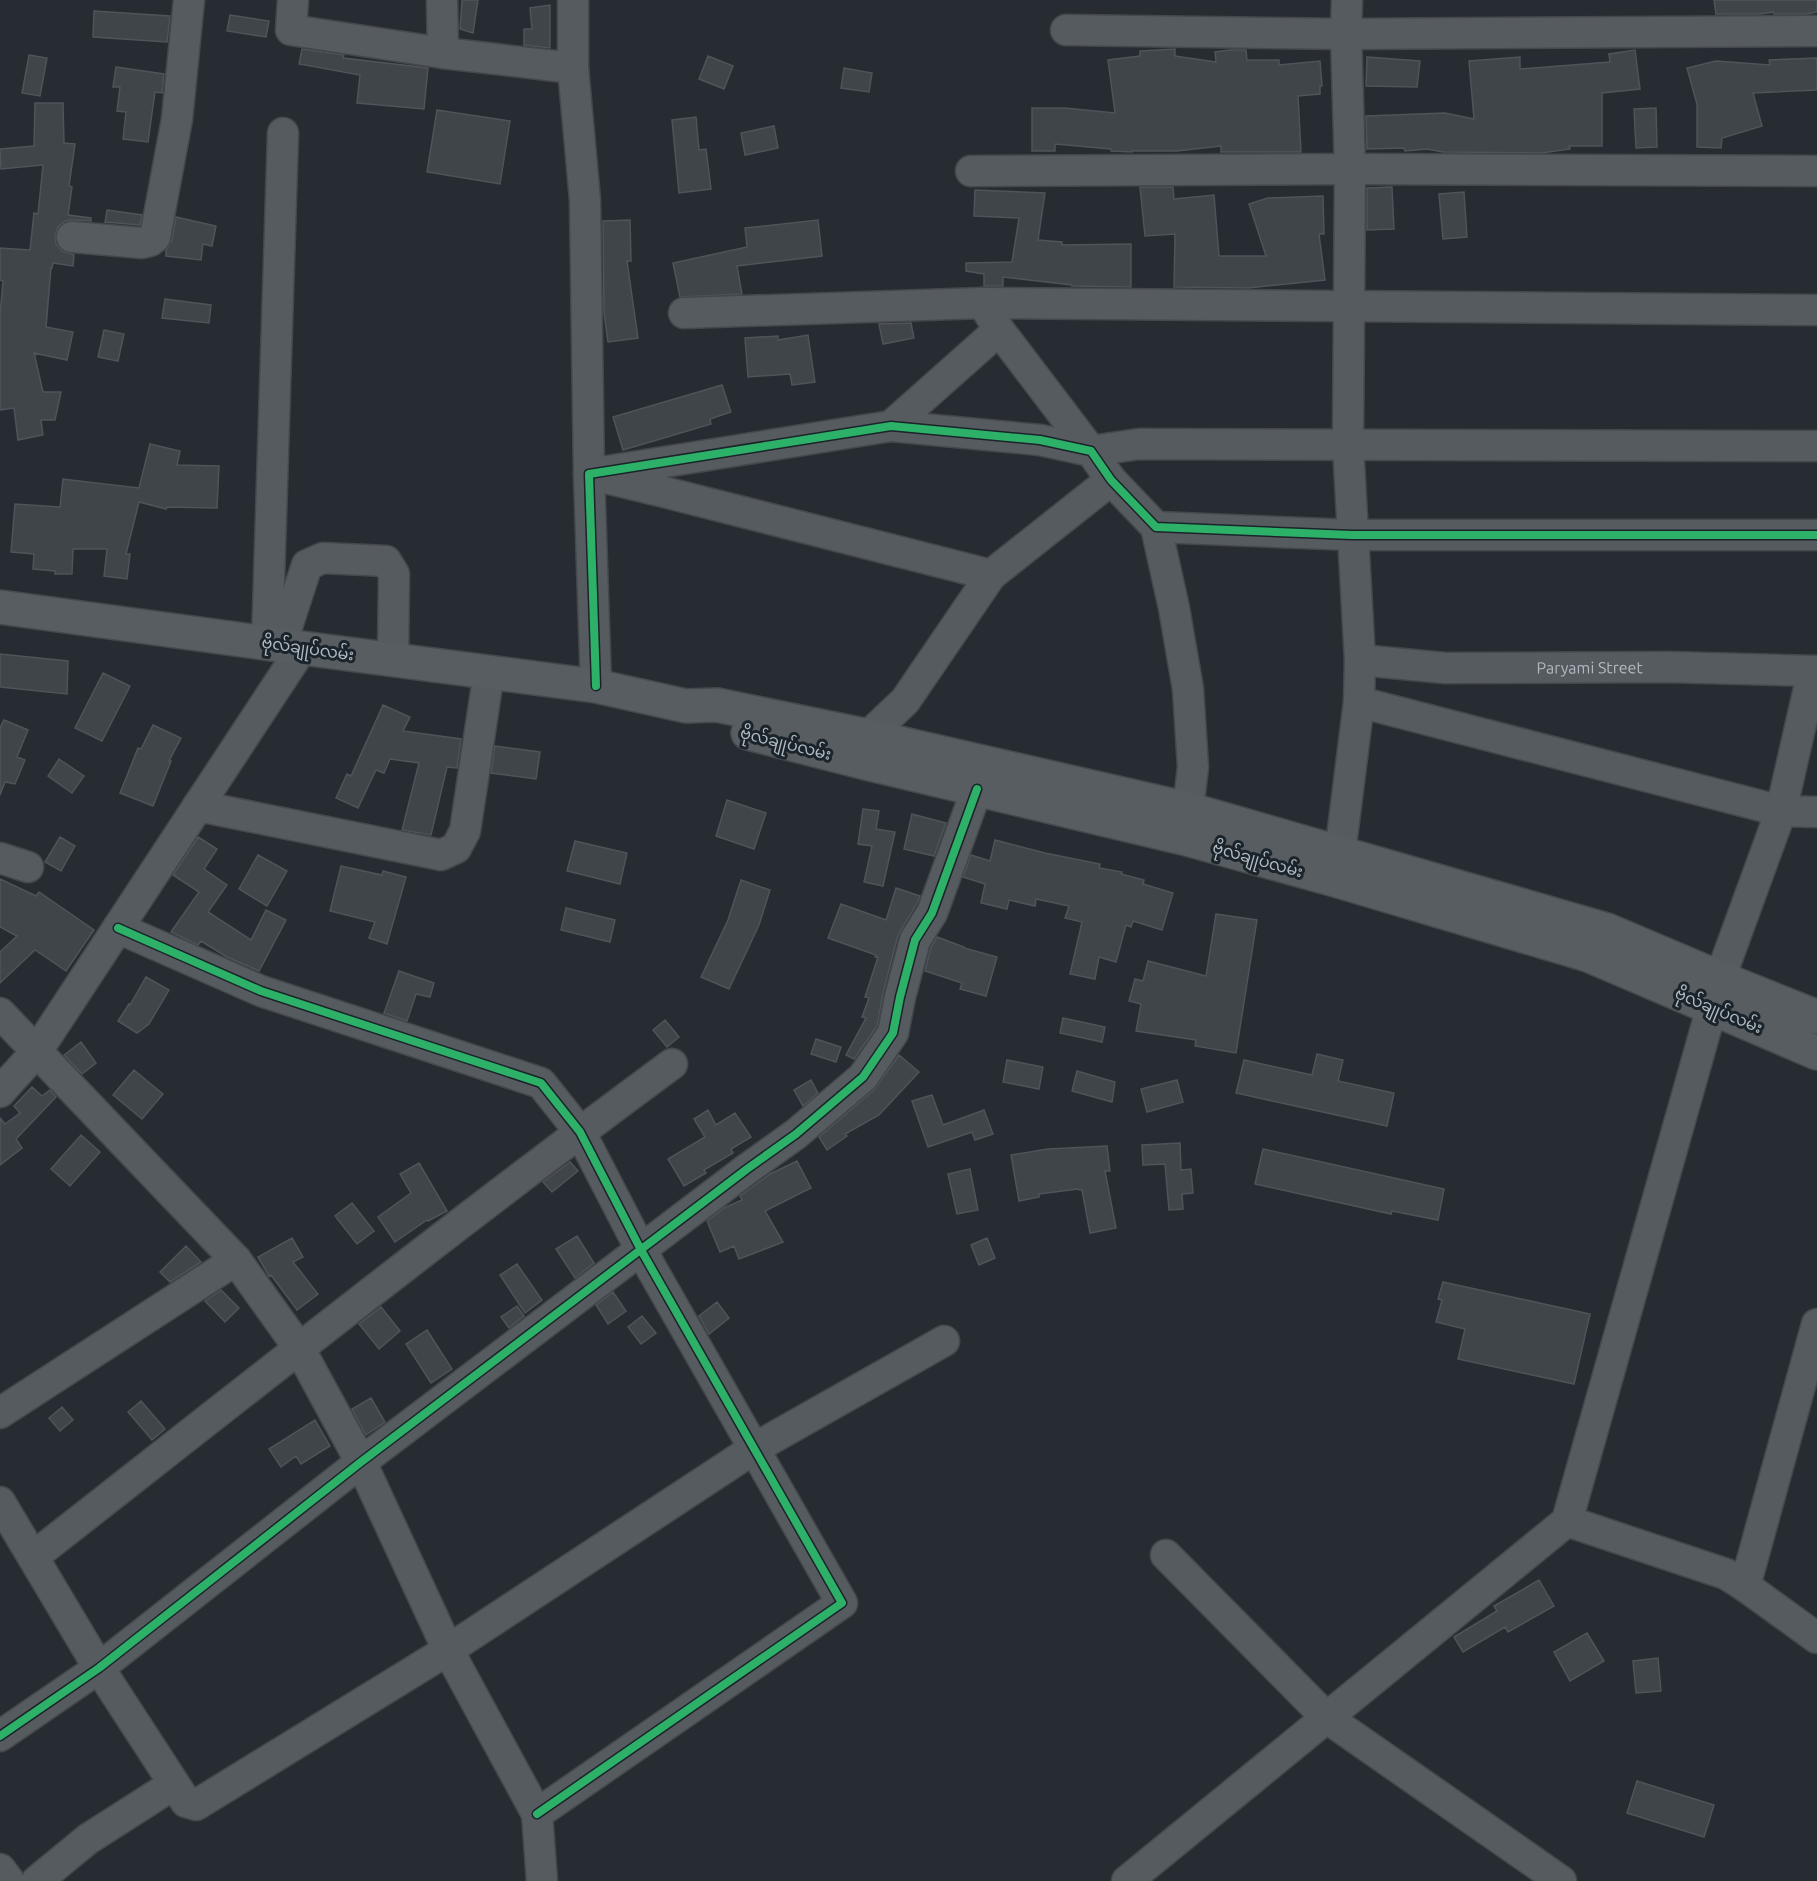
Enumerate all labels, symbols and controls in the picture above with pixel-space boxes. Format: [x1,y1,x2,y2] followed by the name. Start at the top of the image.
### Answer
[260,631,356,669] street label: ဗိုလ်ချုပ်လမ်း
[1537,658,1643,677] street label: Paryami Street
[737,721,834,769] street label: ဗိုလ်ချုပ်လမ်း
[1209,836,1306,886] street label: ဗိုလ်ချုပ်လမ်း
[1670,982,1766,1042] street label: ဗိုလ်ချုပ်လမ်း

